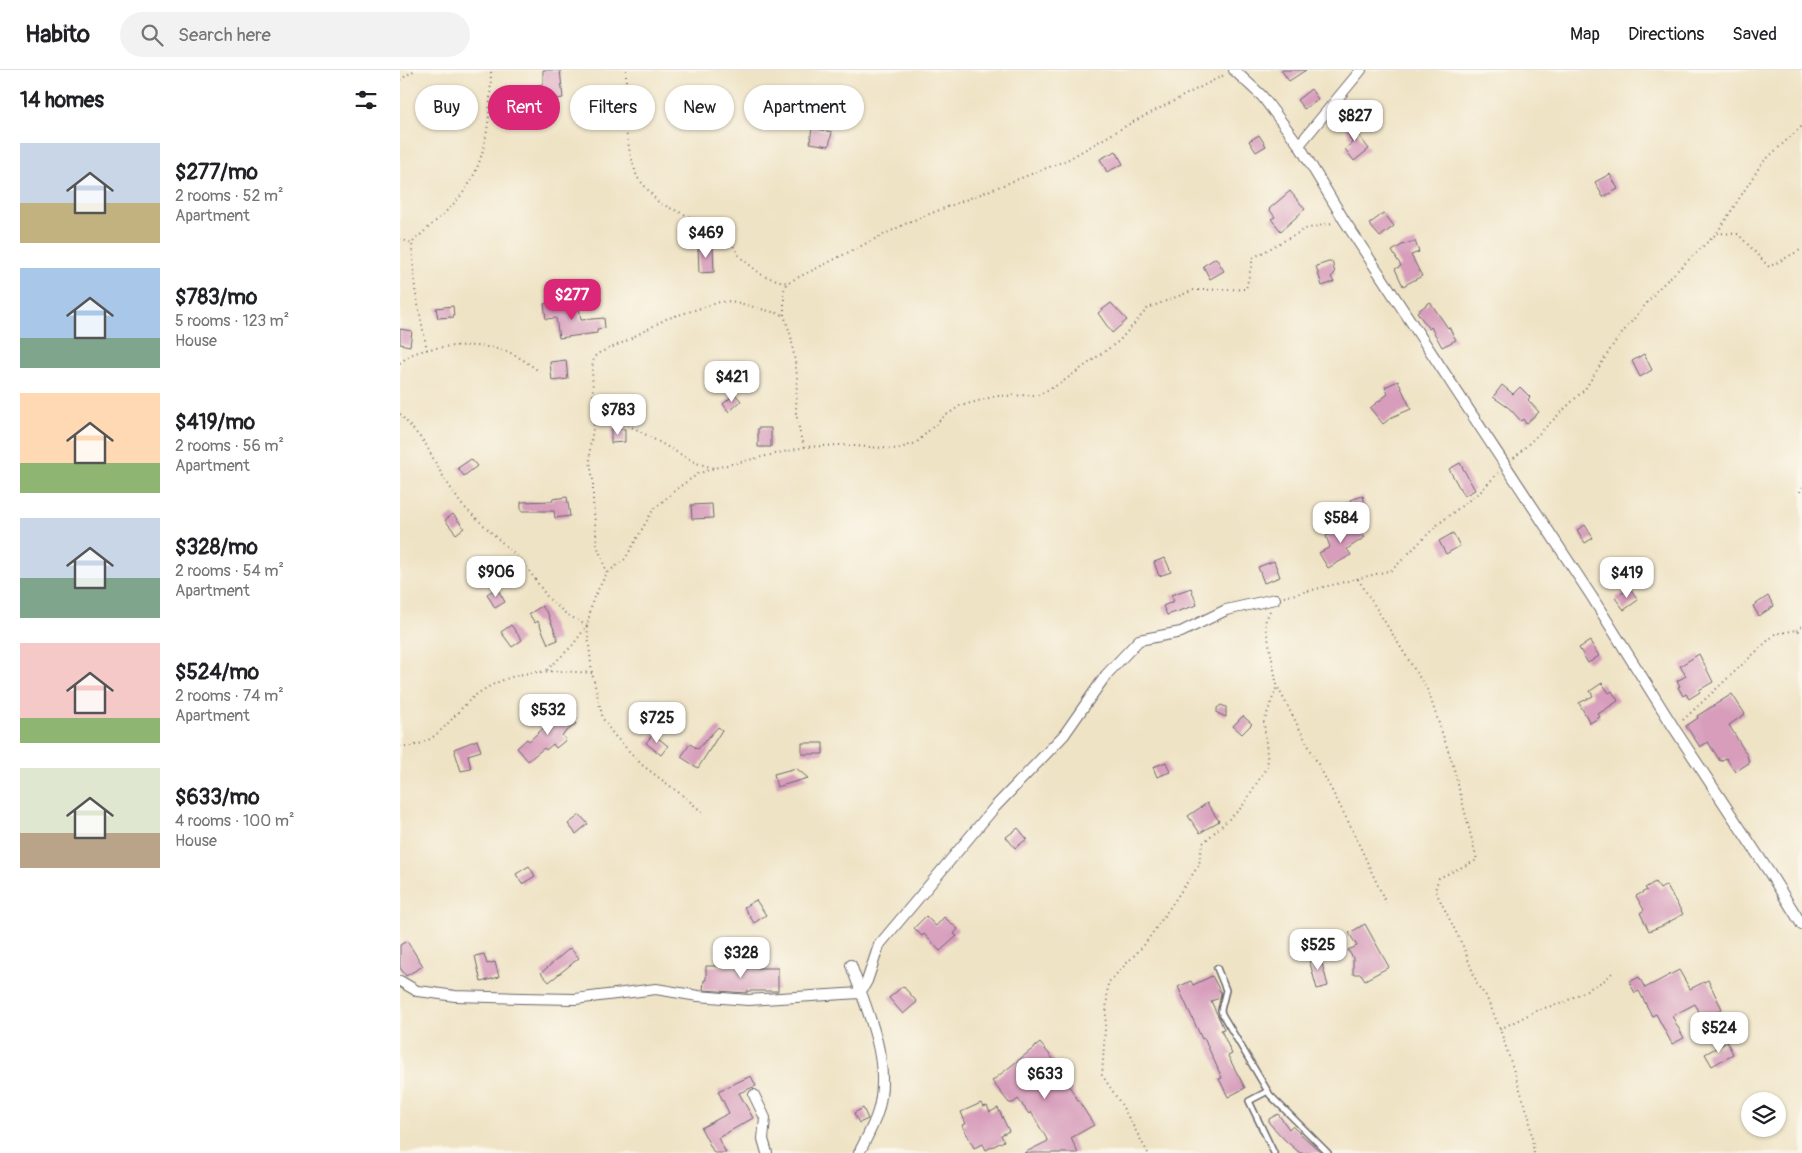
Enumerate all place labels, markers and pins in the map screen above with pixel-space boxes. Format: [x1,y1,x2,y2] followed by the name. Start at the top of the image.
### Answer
[1325,100,1385,142] pin: $827
[676,216,736,259] pin: $469
[542,278,602,321] pin: $277
[702,360,762,403] pin: $421
[588,394,648,436] pin: $783
[1311,502,1371,544] pin: $584
[466,556,526,598] pin: $906
[1597,556,1657,599] pin: $419
[518,694,578,736] pin: $532
[627,702,687,744] pin: $725
[1288,928,1348,971] pin: $525
[711,936,771,979] pin: $328
[1689,1012,1749,1054] pin: $524
[1015,1058,1075,1100] pin: $633

